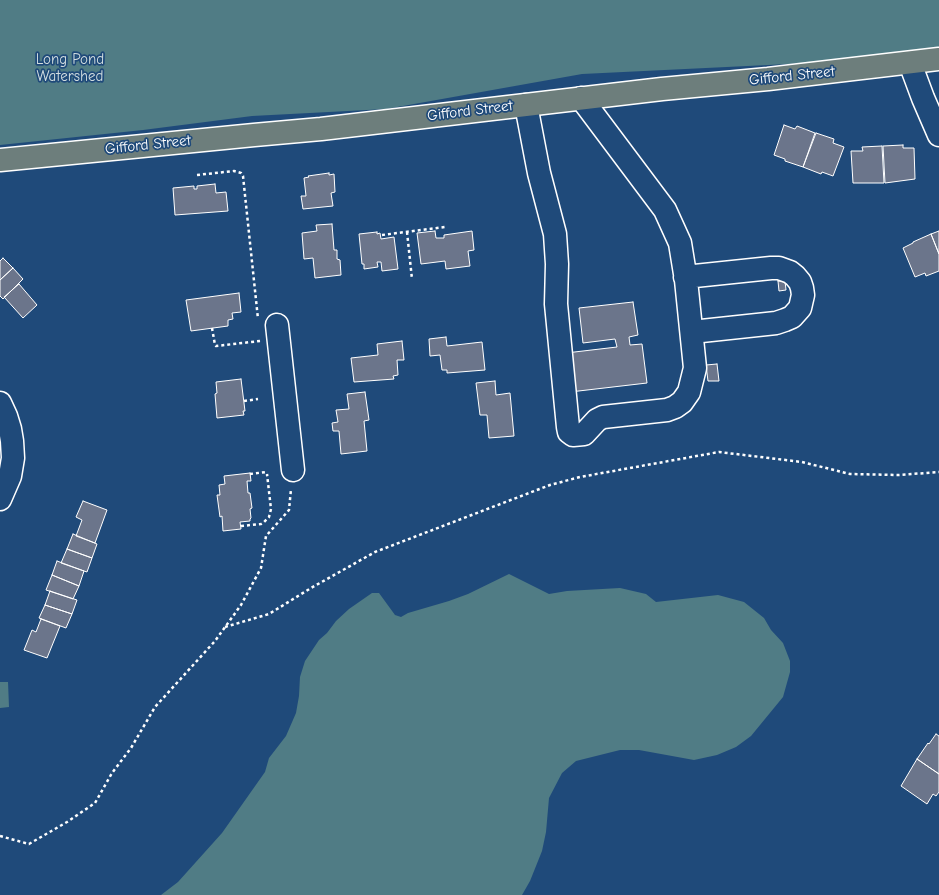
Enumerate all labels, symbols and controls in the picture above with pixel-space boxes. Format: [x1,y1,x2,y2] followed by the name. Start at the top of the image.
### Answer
[36,51,104,86] park label: Long Pond Watershed
[748,63,836,89] street label: Gifford Street
[426,97,514,125] street label: Gifford Street
[104,132,192,158] street label: Gifford Street

